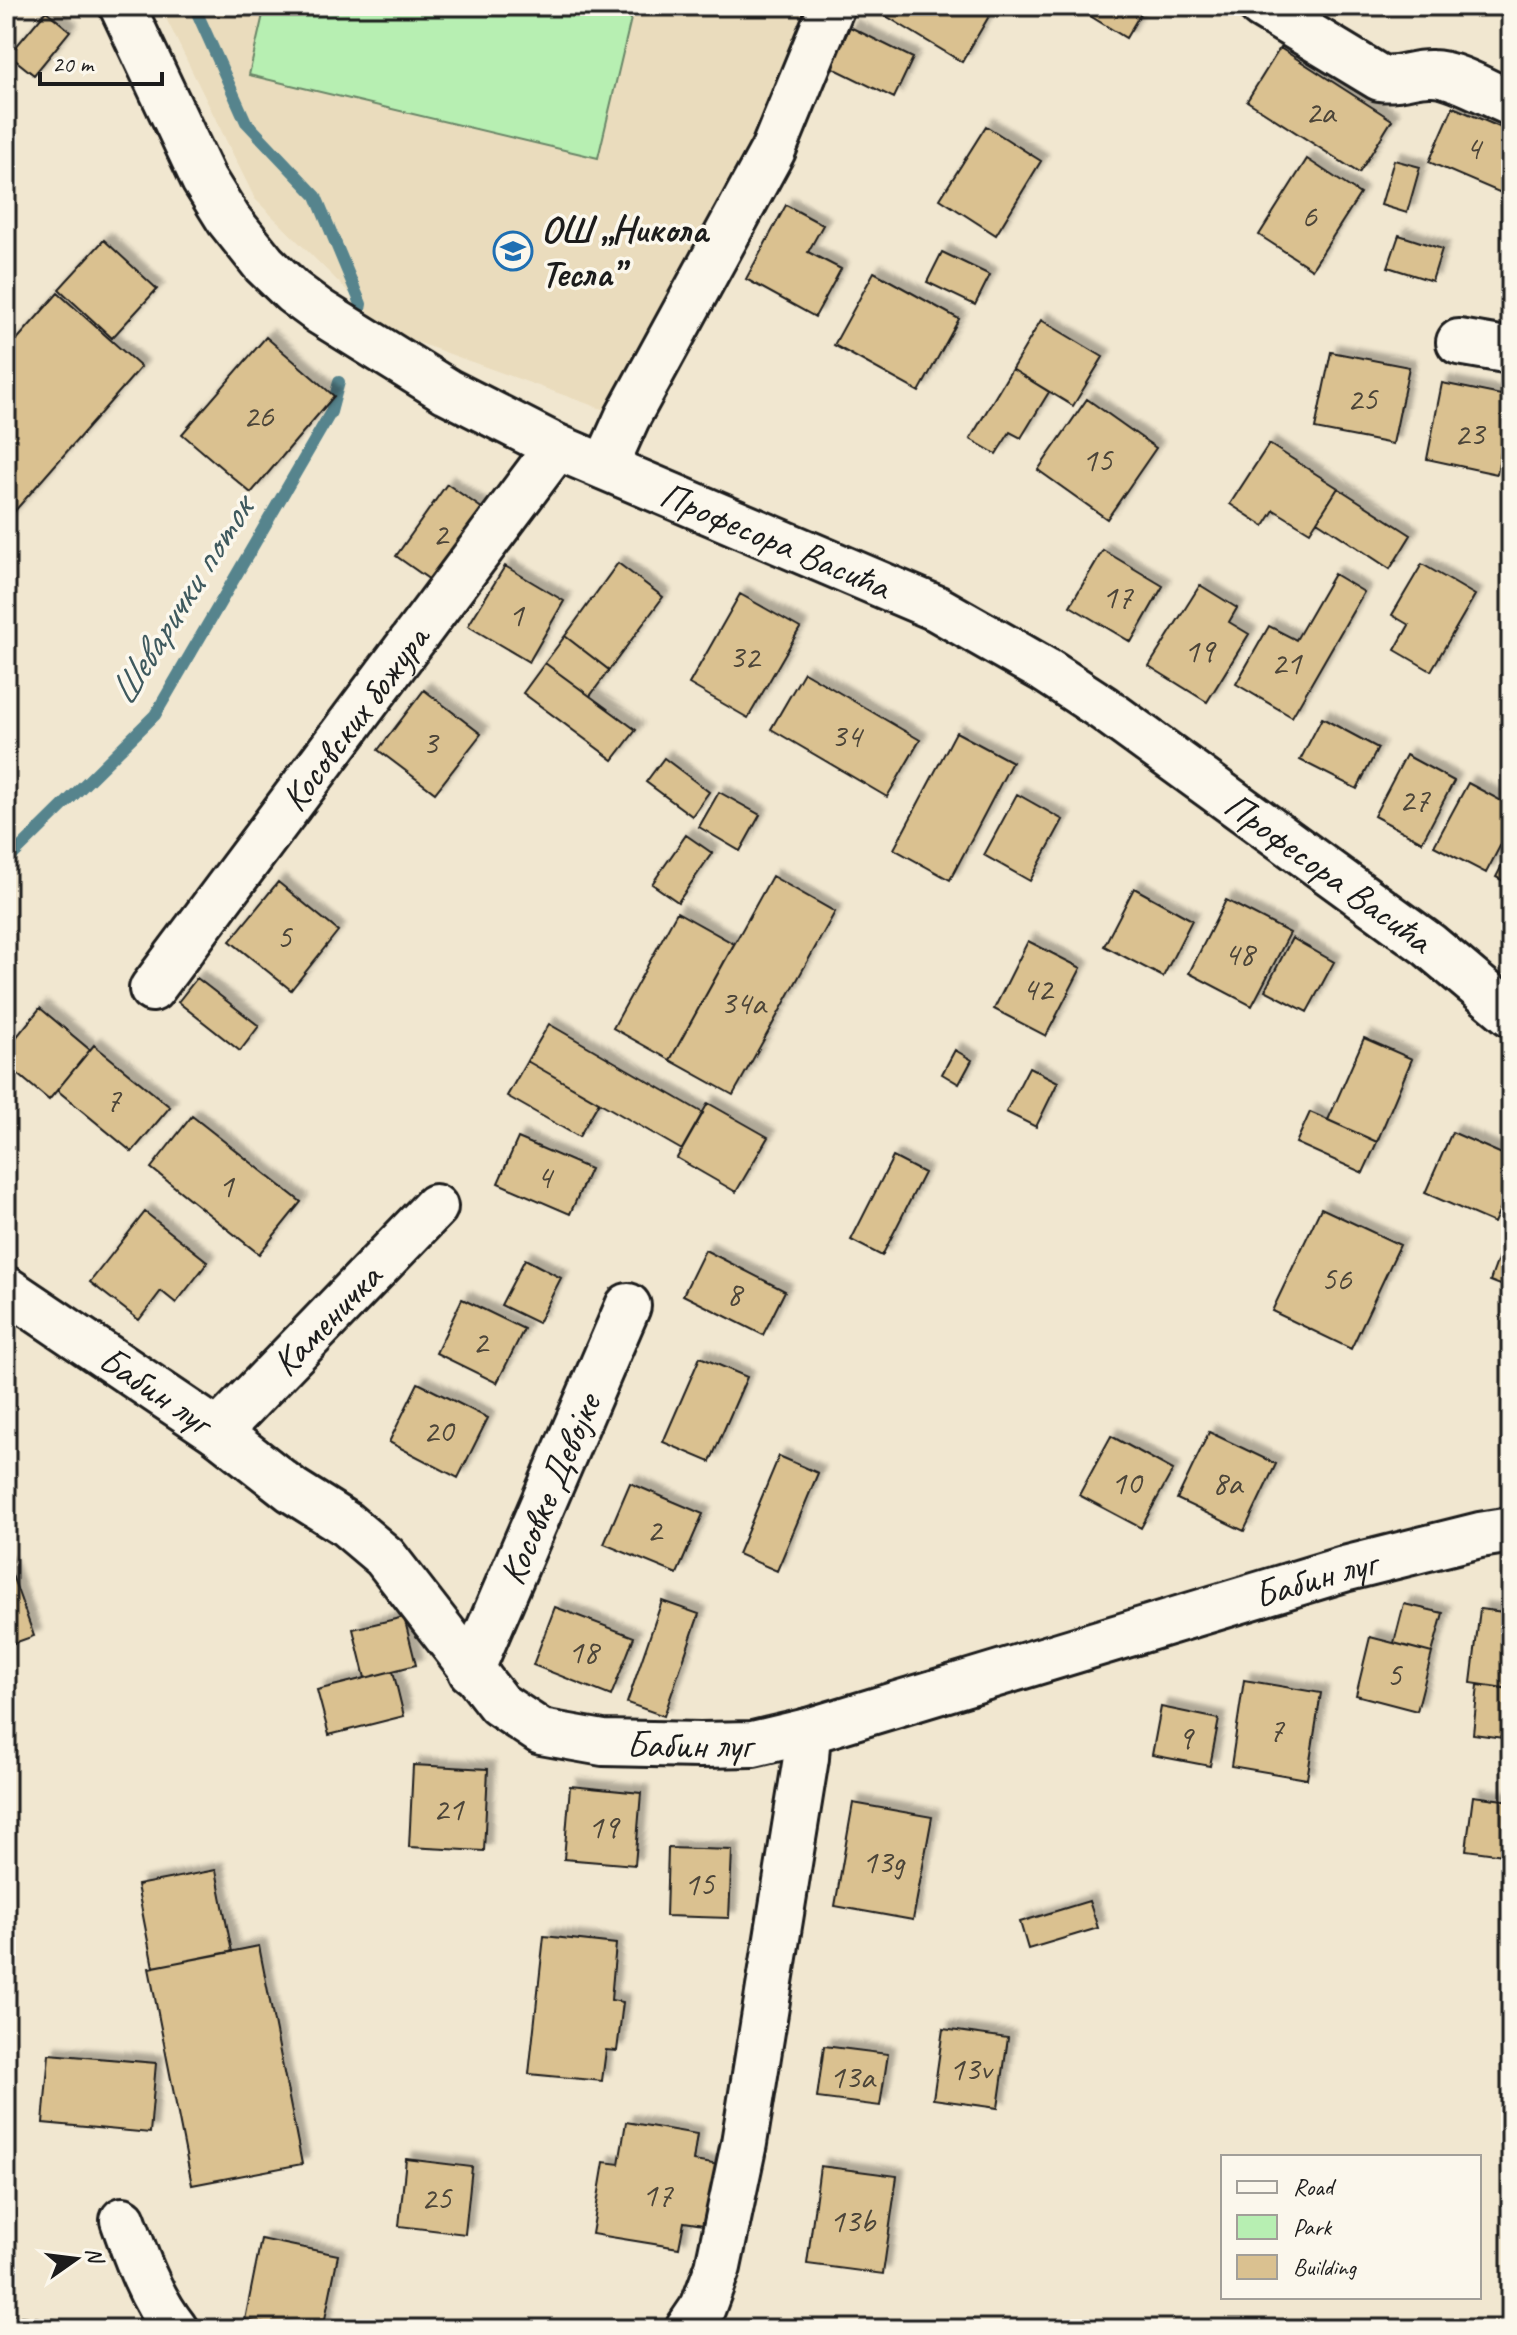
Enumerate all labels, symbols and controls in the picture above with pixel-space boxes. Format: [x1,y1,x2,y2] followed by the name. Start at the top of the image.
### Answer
[40,36,162,86] scale bar
[52,49,95,79] text: 20 m
[1305,90,1337,133] house number: 2a
[1465,126,1484,169] house number: 4
[1301,194,1318,237] house number: 6
[541,206,711,297] place label: ОШ „Никола Тесла”
[492,230,534,272] school or university icon: ОШ „Никола Тесла”
[1347,377,1379,420] house number: 25
[243,394,275,437] house number: 26
[1454,412,1487,455] house number: 23
[1082,438,1114,481] house number: 15
[653,471,899,611] street label: Професора Васића
[97,482,268,715] water label: Шеварички поток
[432,512,450,555] house number: 2
[1102,575,1134,618] house number: 17
[508,593,525,636] house number: 1
[270,614,441,820] street label: Косовских божура
[1184,629,1217,672] house number: 19
[729,635,762,678] house number: 32
[1271,641,1303,684] house number: 21
[831,714,865,757] house number: 34
[422,721,440,764] house number: 3
[1399,778,1431,821] house number: 27
[1215,781,1443,965] street label: Професора Васића
[276,915,293,958] house number: 5
[1224,932,1258,975] house number: 48
[1022,967,1055,1010] house number: 42
[720,981,768,1024] house number: 34a
[105,1078,122,1121] house number: 7
[536,1155,555,1198] house number: 4
[218,1164,235,1207] house number: 1
[262,1252,393,1386] street label: Каменичка
[1321,1257,1353,1300] house number: 56
[726,1272,745,1315] house number: 8
[472,1320,490,1363] house number: 2
[90,1336,224,1447] street label: Бабин луг
[488,1385,612,1592] street label: Косовке Девојке
[423,1409,456,1452] house number: 20
[1111,1461,1144,1504] house number: 10
[1212,1461,1244,1504] house number: 8a
[646,1508,664,1551] house number: 2
[1248,1538,1386,1619] street label: Бабин луг
[568,1630,602,1673] house number: 18
[1386,1653,1403,1696] house number: 5
[1268,1708,1285,1751] house number: 7
[1177,1716,1195,1759] house number: 9
[626,1720,757,1769] street label: Бабин луг
[433,1787,465,1830] house number: 21
[588,1805,621,1848] house number: 19
[862,1840,906,1883] house number: 13g
[684,1862,716,1905] house number: 15
[949,2047,994,2090] house number: 13v
[829,2055,877,2098] house number: 13a
[1221,2155,1481,2299] legend
[1293,2172,1337,2202] text: Road
[642,2173,674,2216] house number: 17
[421,2176,453,2219] house number: 25
[829,2199,877,2242] house number: 13b
[1293,2212,1333,2242] text: Park
[36,2219,116,2299] north arrow
[79,2244,110,2268] text: N
[1293,2252,1358,2282] text: Building

